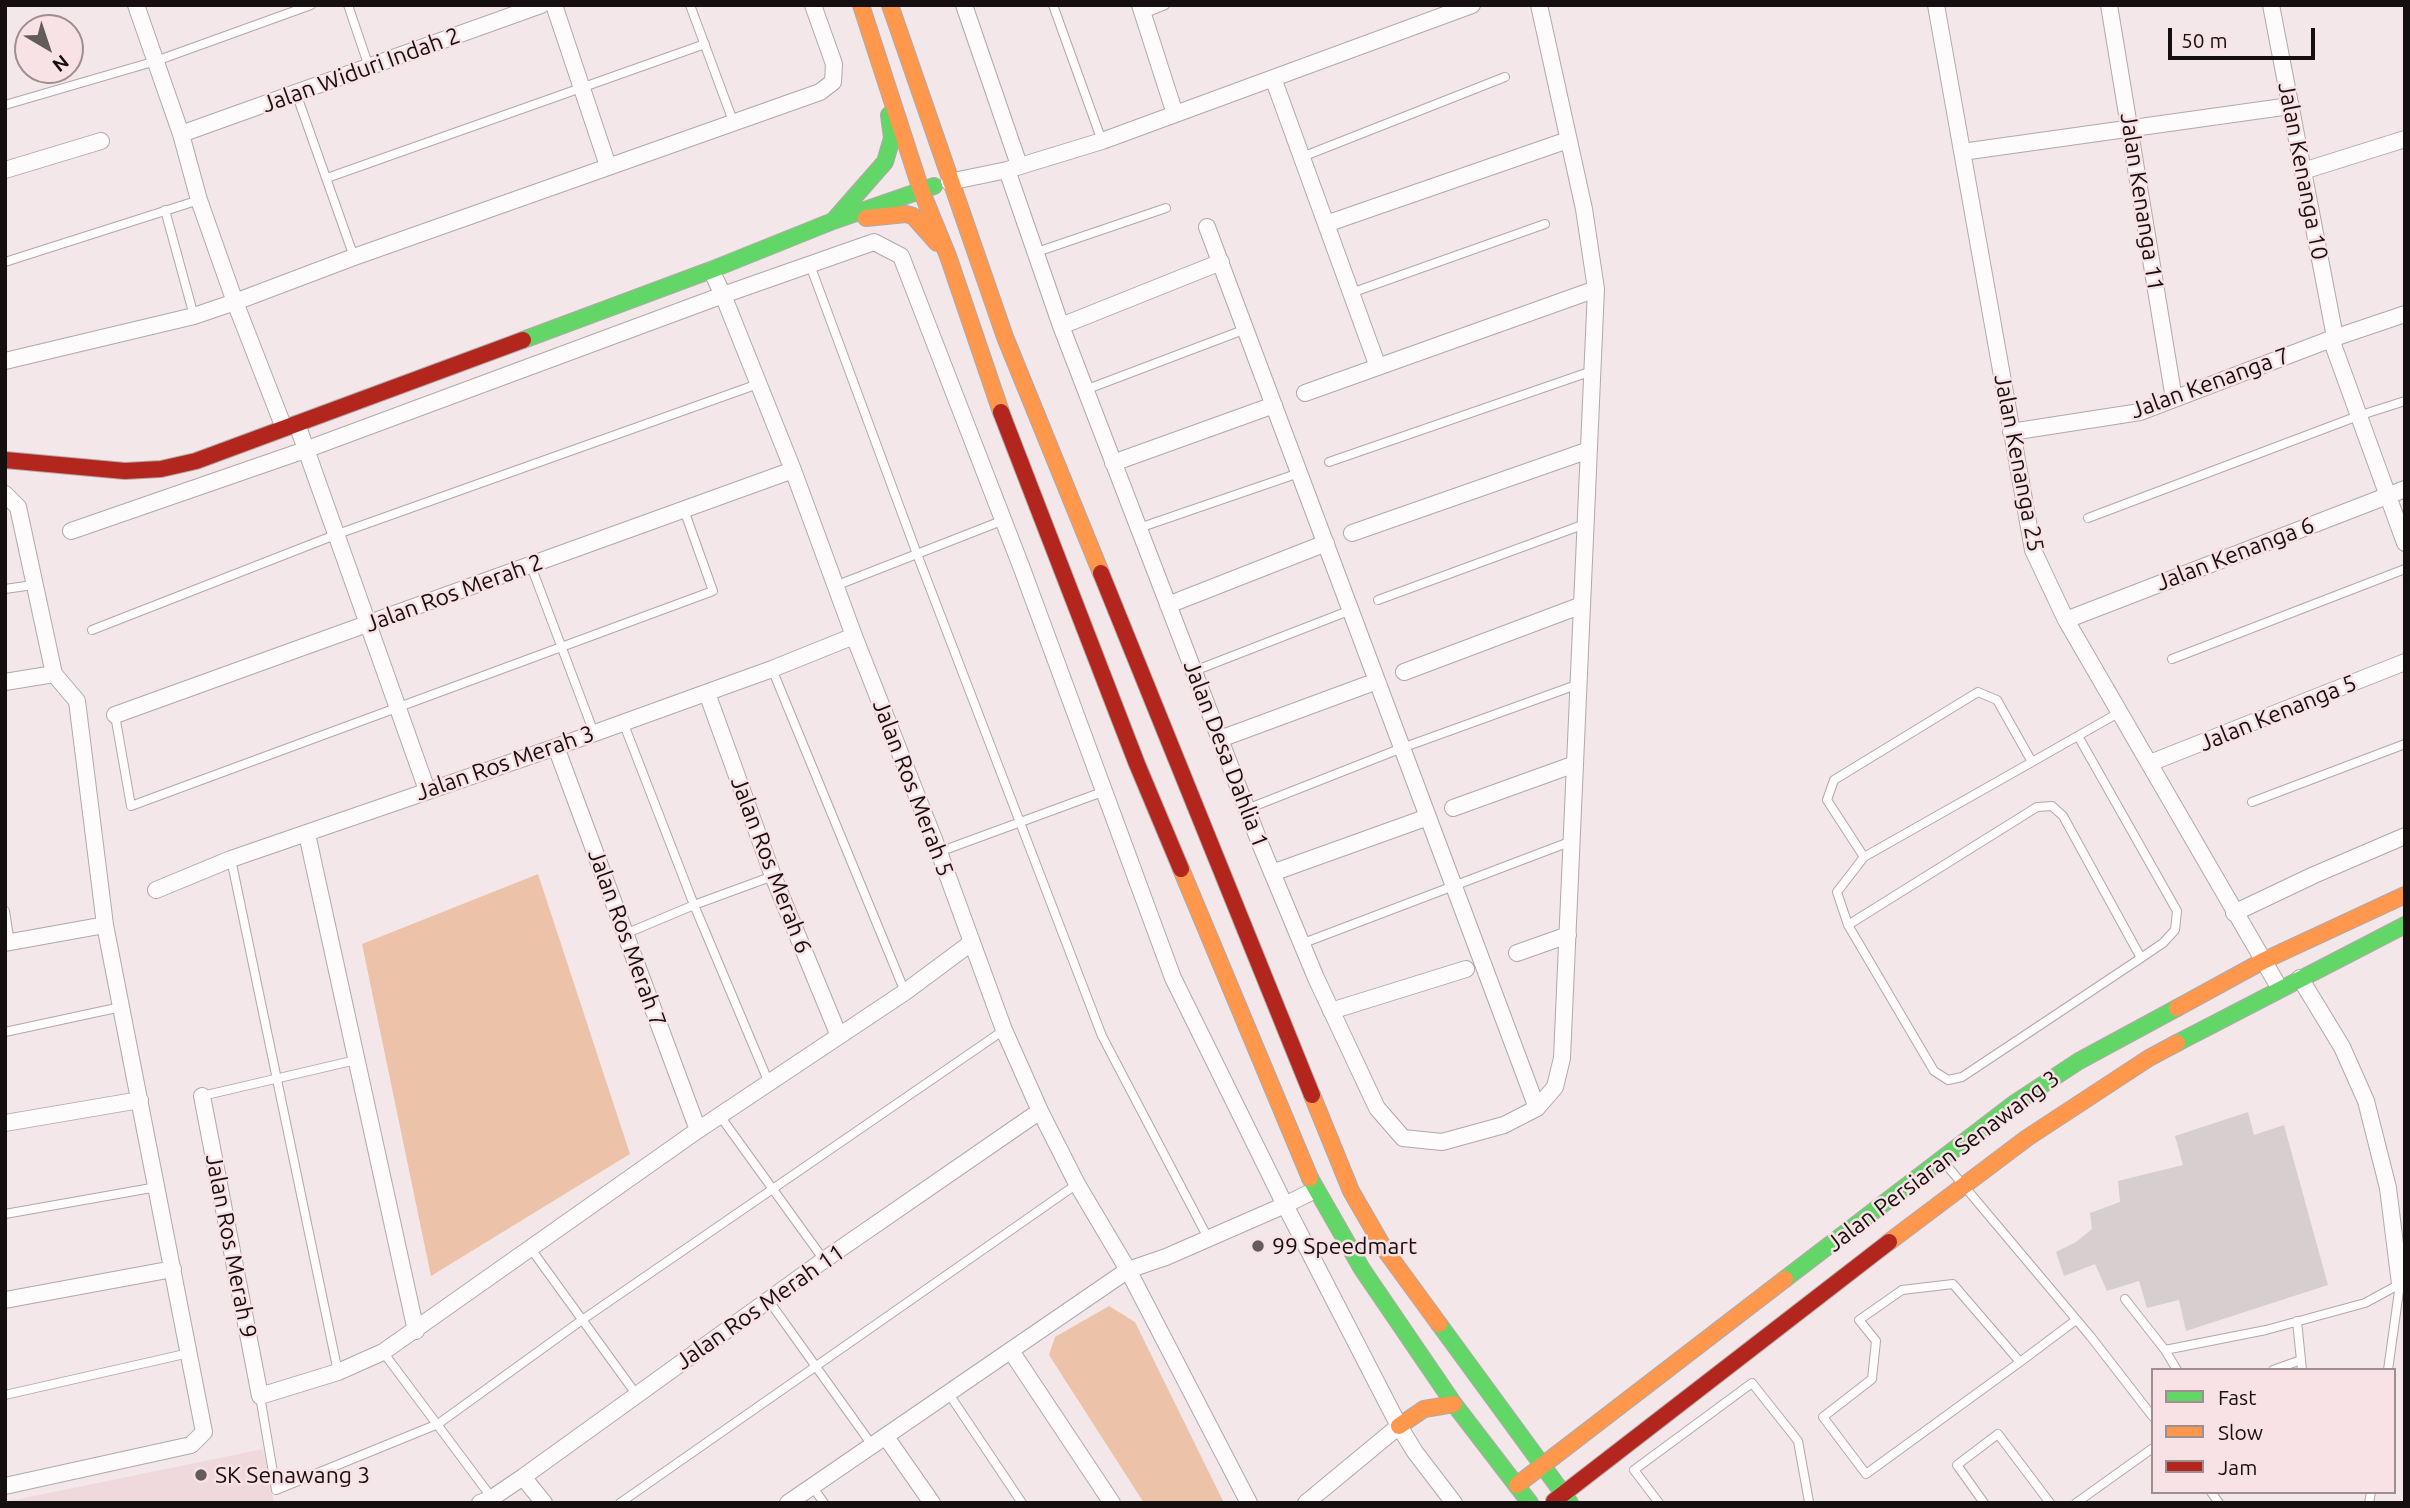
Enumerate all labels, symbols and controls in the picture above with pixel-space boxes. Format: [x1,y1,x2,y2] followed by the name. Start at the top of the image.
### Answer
[14,14,84,84] north arrow
[2172,14,2319,58] scale bar
[258,21,464,119] street label: Jalan Widuri Indah 2
[2181,28,2228,52] text: 50 m
[49,51,73,77] text: N
[2272,80,2334,262] street label: Jalan Kenanga 10
[2114,111,2170,293] street label: Jalan Kenanga 11
[2127,341,2293,425] street label: Jalan Kenanga 7
[1988,372,2050,554] street label: Jalan Kenanga 25
[2152,511,2318,597] street label: Jalan Kenanga 6
[361,548,547,638] street label: Jalan Ros Merah 2
[1178,656,1274,852] street label: Jalan Desa Dahlia 1
[2195,669,2361,757] street label: Jalan Kenanga 5
[867,696,959,880] street label: Jalan Ros Merah 5
[412,720,598,806] street label: Jalan Ros Merah 3
[725,773,817,957] street label: Jalan Ros Merah 6
[582,845,672,1031] street label: Jalan Ros Merah 7
[1821,1064,2065,1258] street label: Jalan Persiaran Senawang 3
[200,1152,262,1340] street label: Jalan Ros Merah 9
[1272,1232,1417,1260] place label: 99 Speedmart
[670,1238,850,1376] street label: Jalan Ros Merah 11
[1250,1238,1266,1254] marker: 99 Speedmart
[2151,1368,2396,1494] legend
[2218,1385,2256,1409] text: Fast
[2218,1420,2263,1444] text: Slow
[2218,1455,2257,1479] text: Jam
[215,1461,370,1489] place label: SK Senawang 3
[193,1467,209,1483] marker: SK Senawang 3

